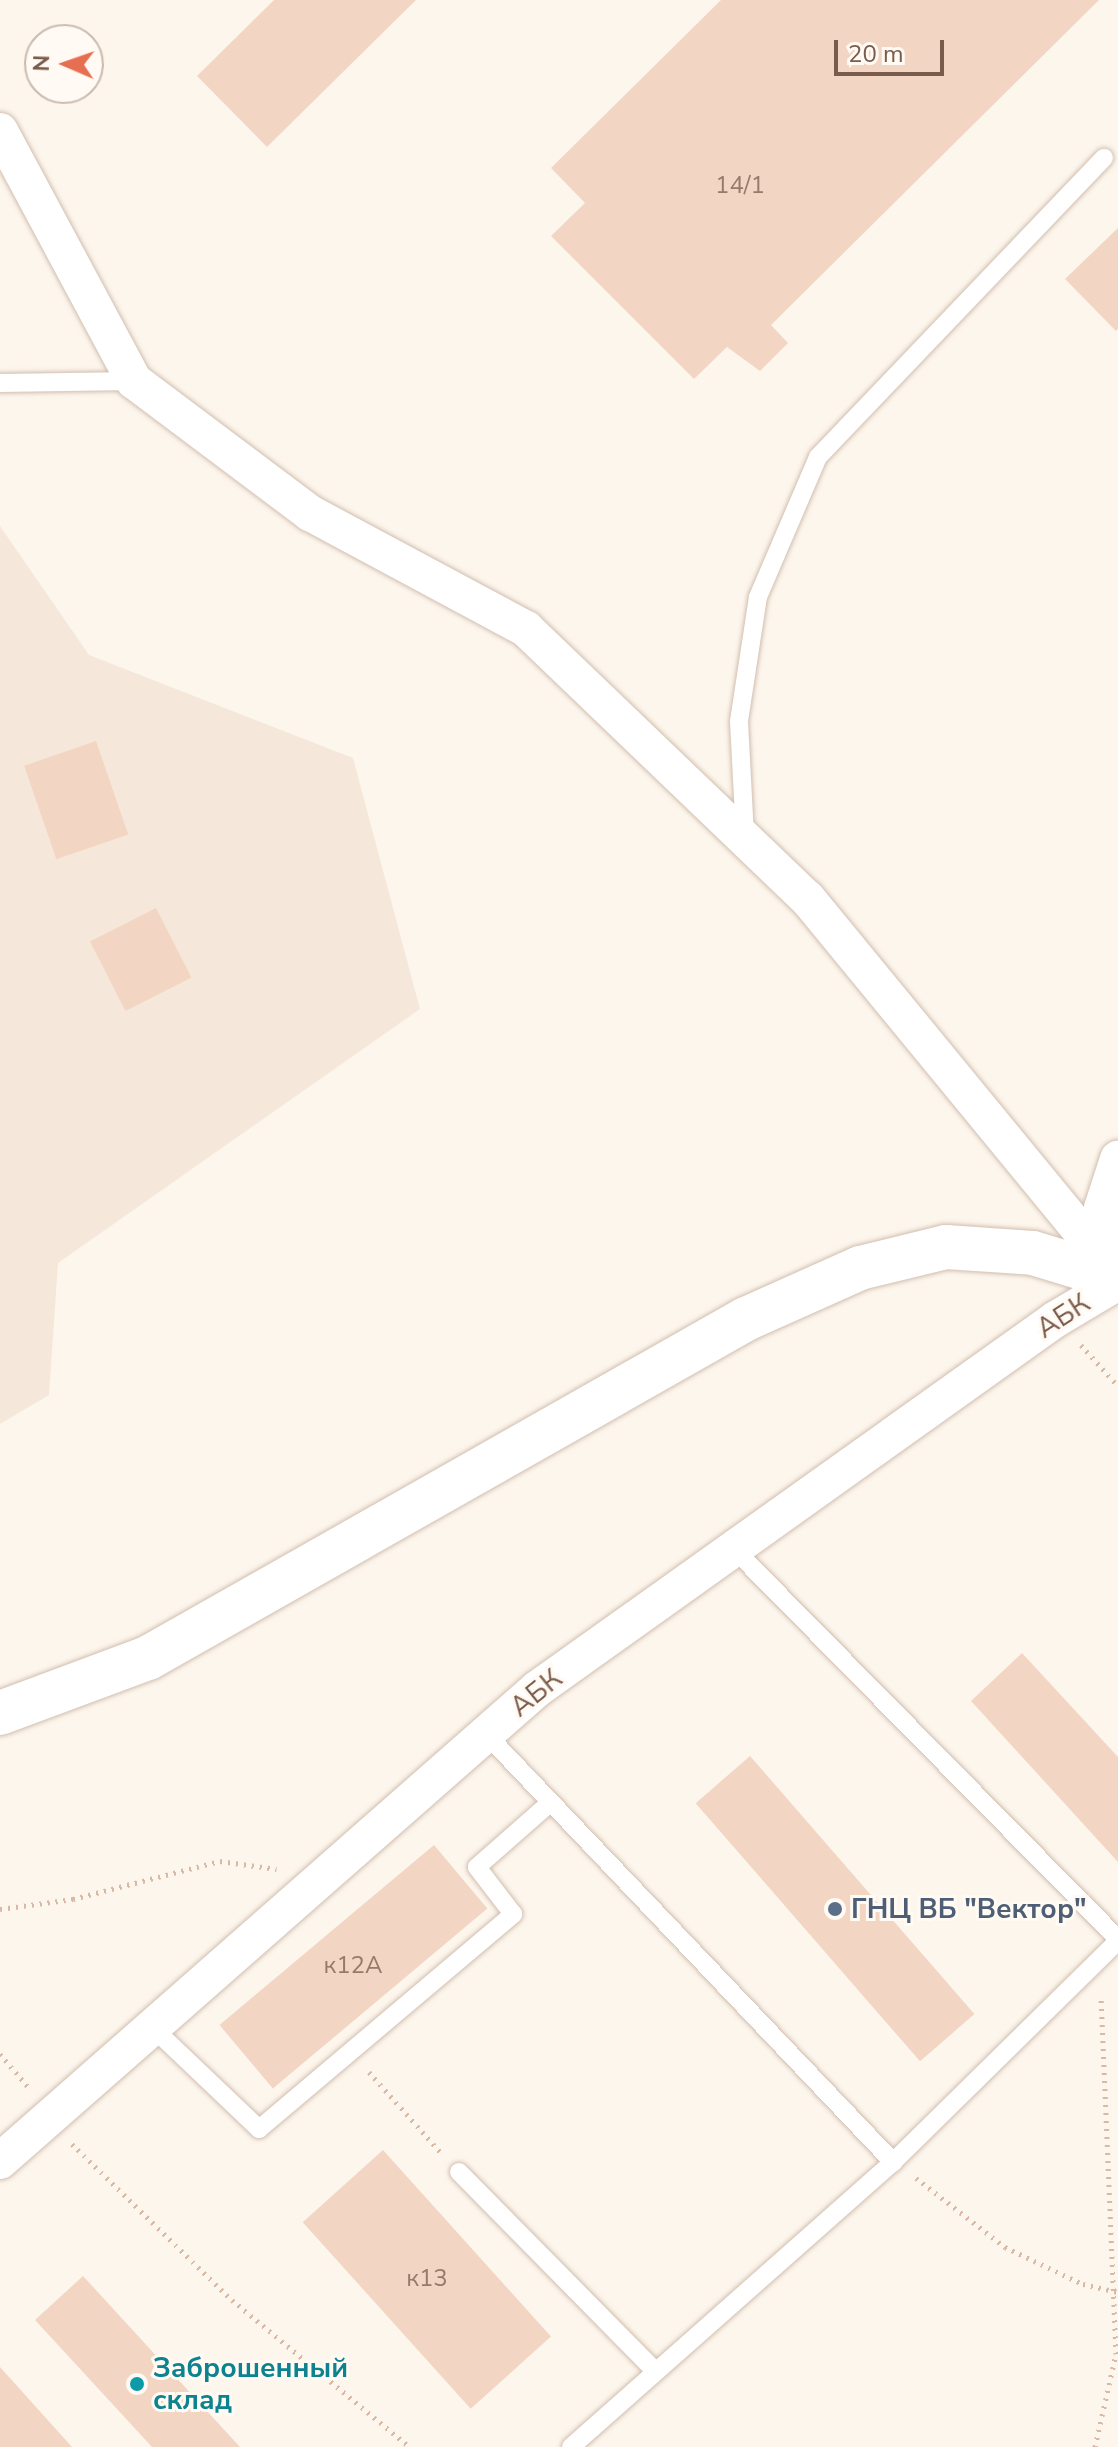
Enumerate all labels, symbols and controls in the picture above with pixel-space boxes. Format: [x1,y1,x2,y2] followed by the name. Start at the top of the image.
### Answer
[24,24,104,104] north arrow
[838,24,948,74] scale bar
[848,38,904,70] text: 20 m
[27,54,57,72] text: N
[715,172,765,200] house number: 14/1
[1030,1286,1096,1346] street label: АБК
[503,1662,569,1724] street label: АБК
[851,1892,1087,1926] place label: ГНЦ ВБ "Вектор"
[826,1900,844,1918] marker: ГНЦ ВБ "Вектор"
[324,1952,382,1980] house number: к12А
[406,2265,448,2293] house number: к13
[153,2351,348,2417] place label: Заброшенный склад
[128,2375,146,2393] marker: Заброшенный склад

